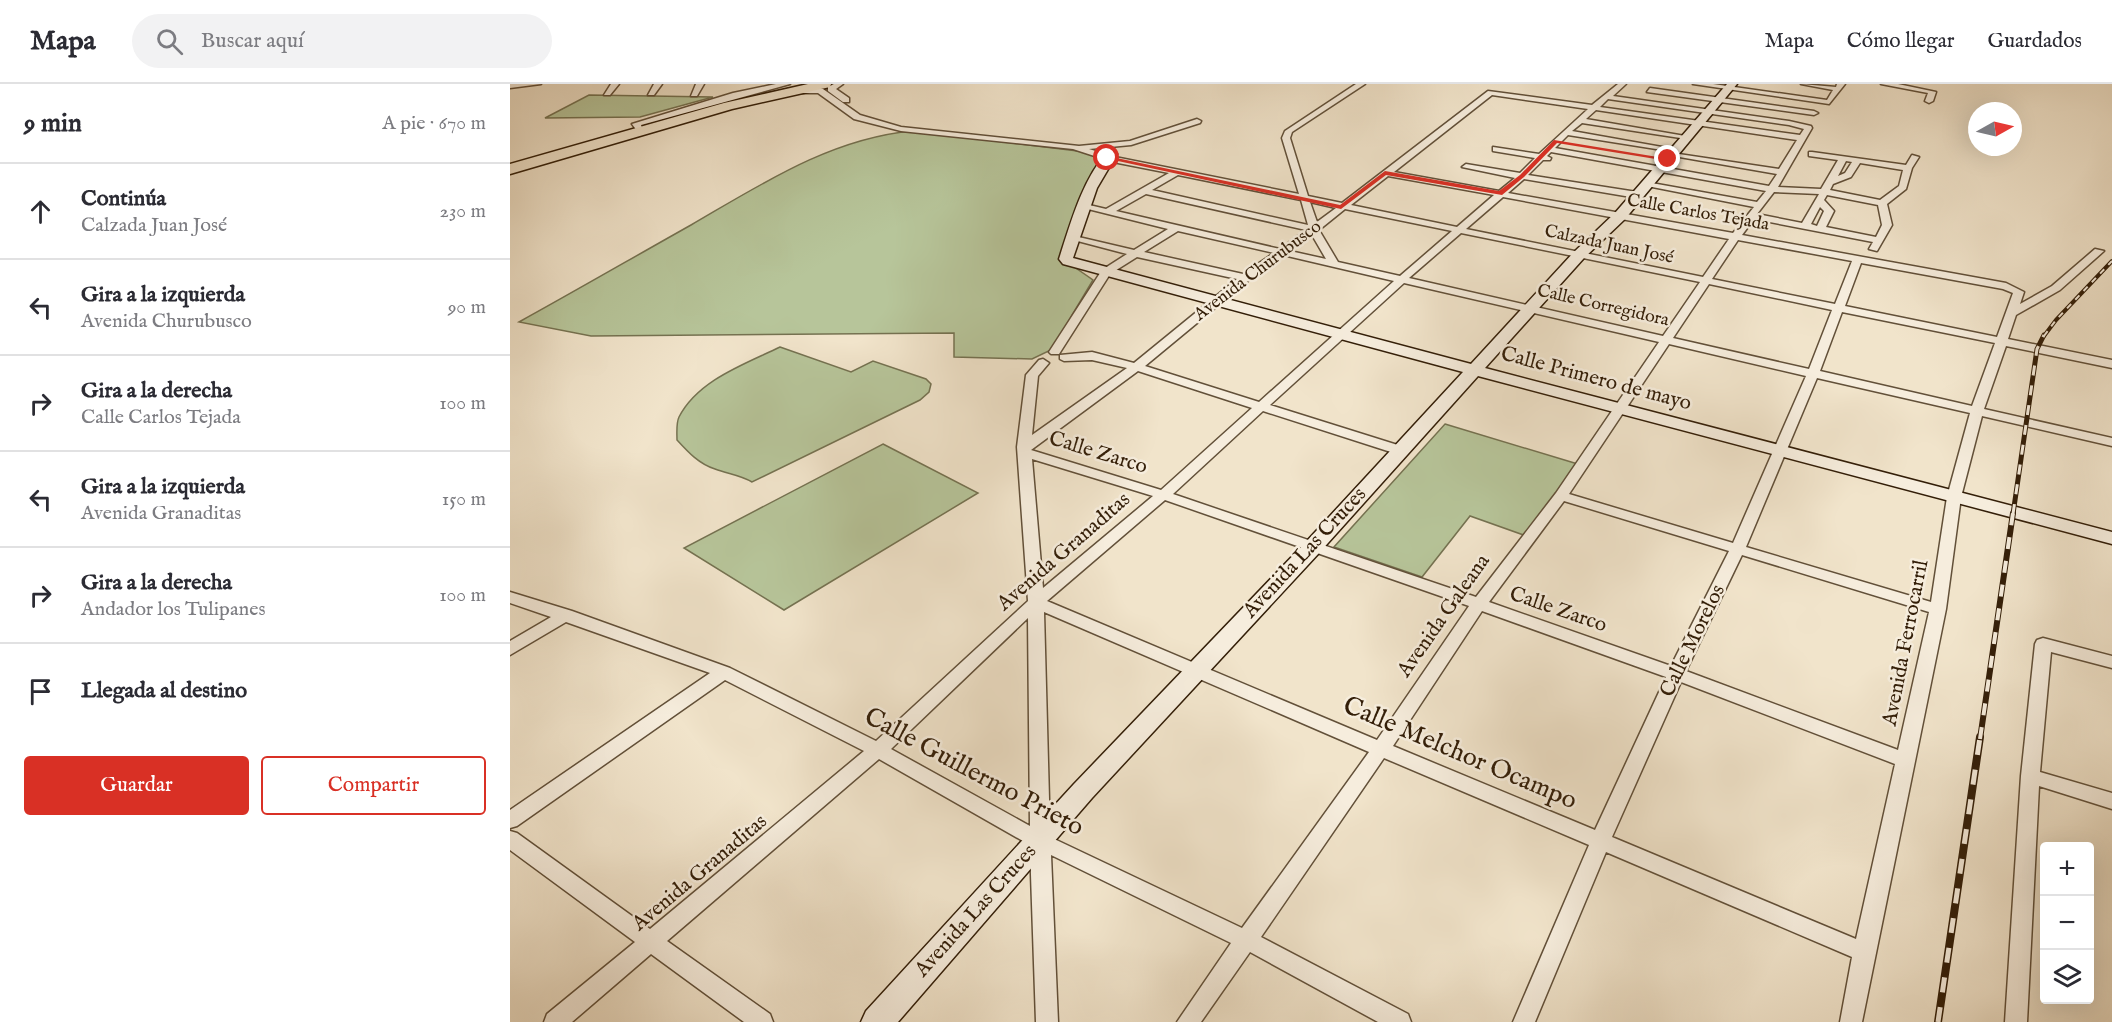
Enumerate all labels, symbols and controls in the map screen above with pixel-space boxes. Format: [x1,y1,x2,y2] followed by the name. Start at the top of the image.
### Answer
[132,14,552,68] search box
[30,24,96,59] text: Mapa
[153,25,186,58] icon: search
[201,27,304,55] text: Buscar aquí
[1765,28,1814,55] text: Mapa
[1847,28,1954,55] text: Cómo llegar
[1987,28,2082,55] text: Guardados
[1968,102,2022,156] north arrow
[24,107,82,140] text: 9 min
[382,111,486,136] text: A pie · 670 m
[1093,144,1119,170] route start
[1654,145,1680,171] route end
[81,185,166,213] text: Continúa
[1625,189,1771,237] street label: Calle Carlos Tejada
[24,195,57,228] icon: ahead
[440,199,486,224] text: 230 m
[81,213,227,238] text: Calzada Juan José
[1189,215,1327,327] street label: Avenida Churubusco
[1542,220,1676,270] street label: Calzada Juan José
[1535,280,1671,332] street label: Calle Corregidora
[81,281,245,309] text: Gira a la izquierda
[24,291,57,324] icon: left
[448,295,486,320] text: 90 m
[81,309,252,334] text: Avenida Churubusco
[1498,341,1694,417] street label: Calle Primero de mayo
[81,377,232,405] text: Gira a la derecha
[24,387,57,420] icon: right
[439,391,486,416] text: 100 m
[81,405,241,430] text: Calle Carlos Tejada
[1045,425,1151,481] street label: Calle Zarco
[81,473,245,501] text: Gira a la izquierda
[1237,482,1373,625] street label: Avenida Las Cruces
[24,483,57,516] icon: left
[442,487,486,512] text: 150 m
[991,487,1136,618] street label: Avenida Granaditas
[81,501,241,526] text: Avenida Granaditas
[1391,548,1497,684] street label: Avenida Galeana
[1876,557,1935,729] street label: Avenida Ferrocarril
[81,569,232,597] text: Gira a la derecha
[24,579,57,612] icon: right
[1654,580,1732,702] street label: Calle Morelos
[1506,581,1610,639] street label: Calle Zarco
[439,583,486,608] text: 100 m
[81,597,265,622] text: Andador los Tulipanes
[24,675,57,708] icon: arrive
[81,677,247,705] text: Llegada al destino
[1338,689,1582,817] street label: Calle Melchor Ocampo
[858,700,1090,844] street label: Calle Guillermo Prieto
[24,756,249,815] button: Guardar
[261,756,486,815] button: Compartir
[626,809,773,938] street label: Avenida Granaditas
[909,839,1043,984] street label: Avenida Las Cruces
[2040,842,2094,1004] map controls
[2040,842,2094,896] button: +
[2040,896,2094,950] button: −
[2040,950,2094,1004] button: layers

